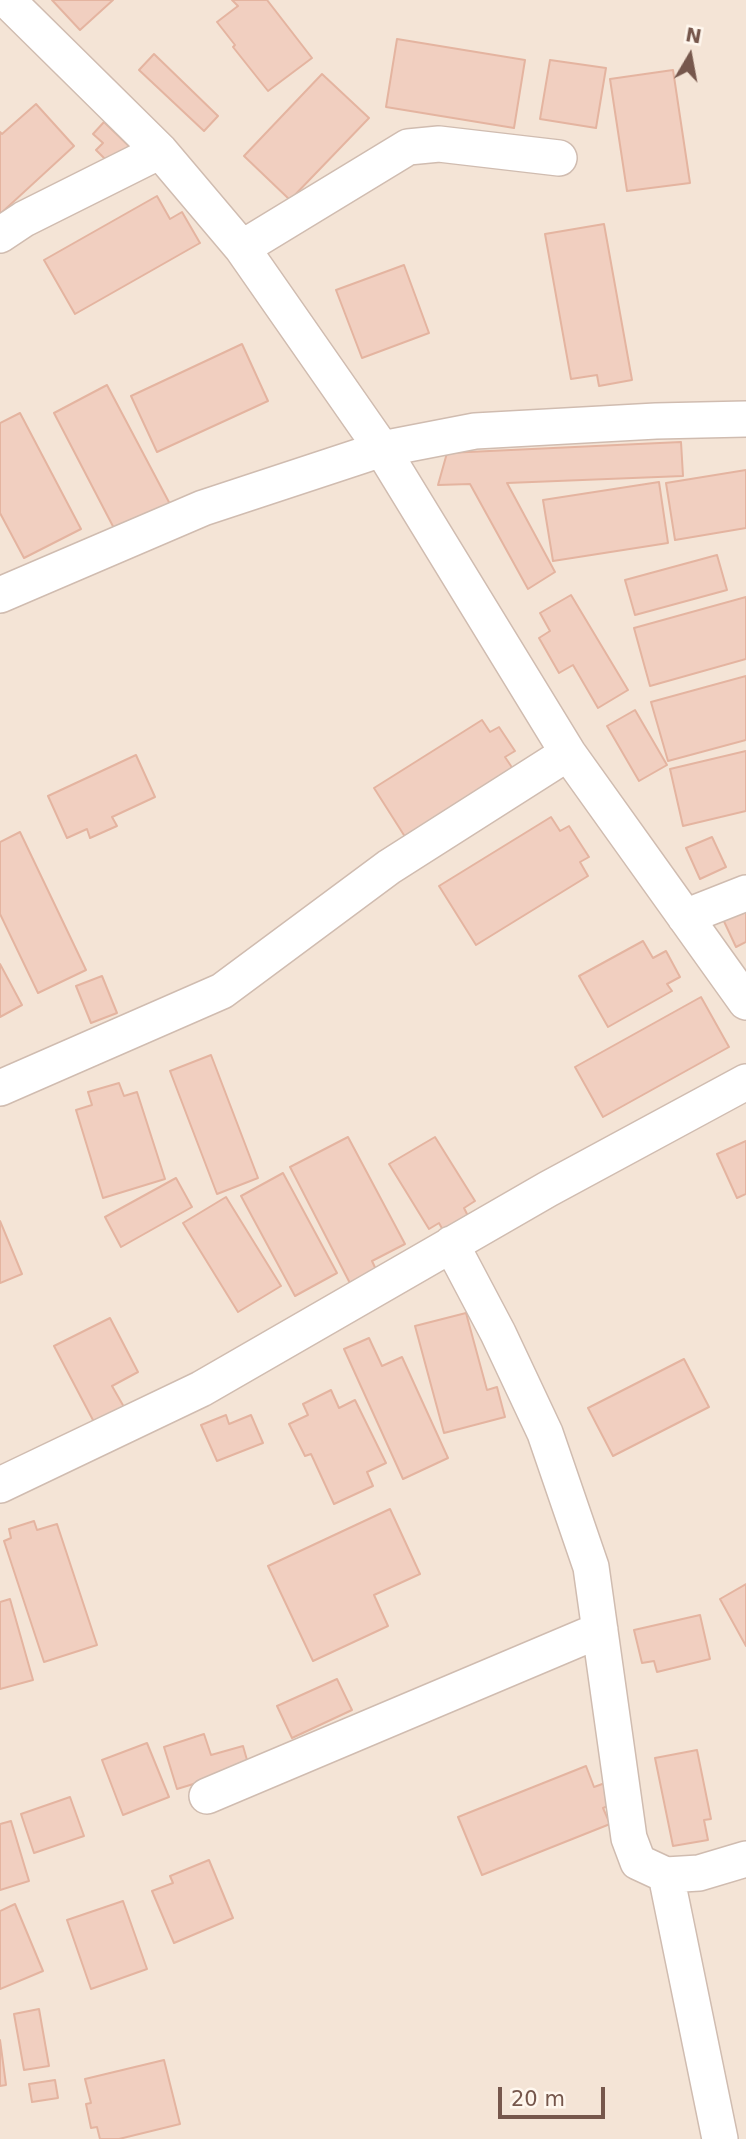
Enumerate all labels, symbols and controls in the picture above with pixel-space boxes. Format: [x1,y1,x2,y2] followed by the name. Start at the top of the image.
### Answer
[655,21,725,91] north arrow
[684,23,703,48] text: N
[501,2072,608,2116] scale bar
[511,2087,565,2111] text: 20 m

